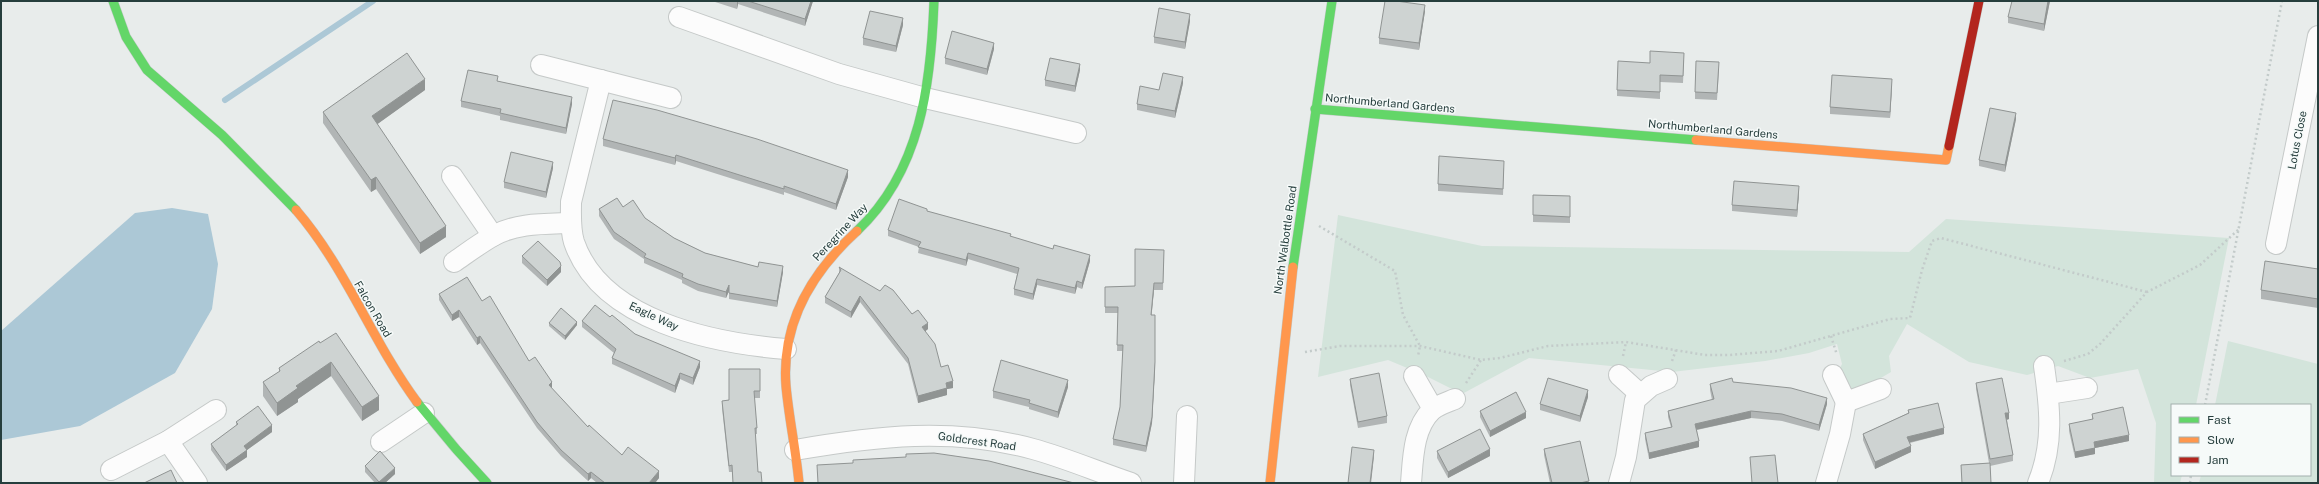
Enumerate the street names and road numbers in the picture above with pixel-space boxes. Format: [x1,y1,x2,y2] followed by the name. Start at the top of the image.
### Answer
[1325,91,1456,115] street label: Northumberland Gardens
[2285,110,2309,170] street label: Lotus Close
[1648,117,1779,141] street label: Northumberland Gardens
[1271,185,1299,295] street label: North Walbottle Road
[810,201,870,263] street label: Peregrine Way
[352,279,394,339] street label: Falcon Road
[627,299,681,333] street label: Eagle Way
[937,430,1017,452] street label: Goldcrest Road

